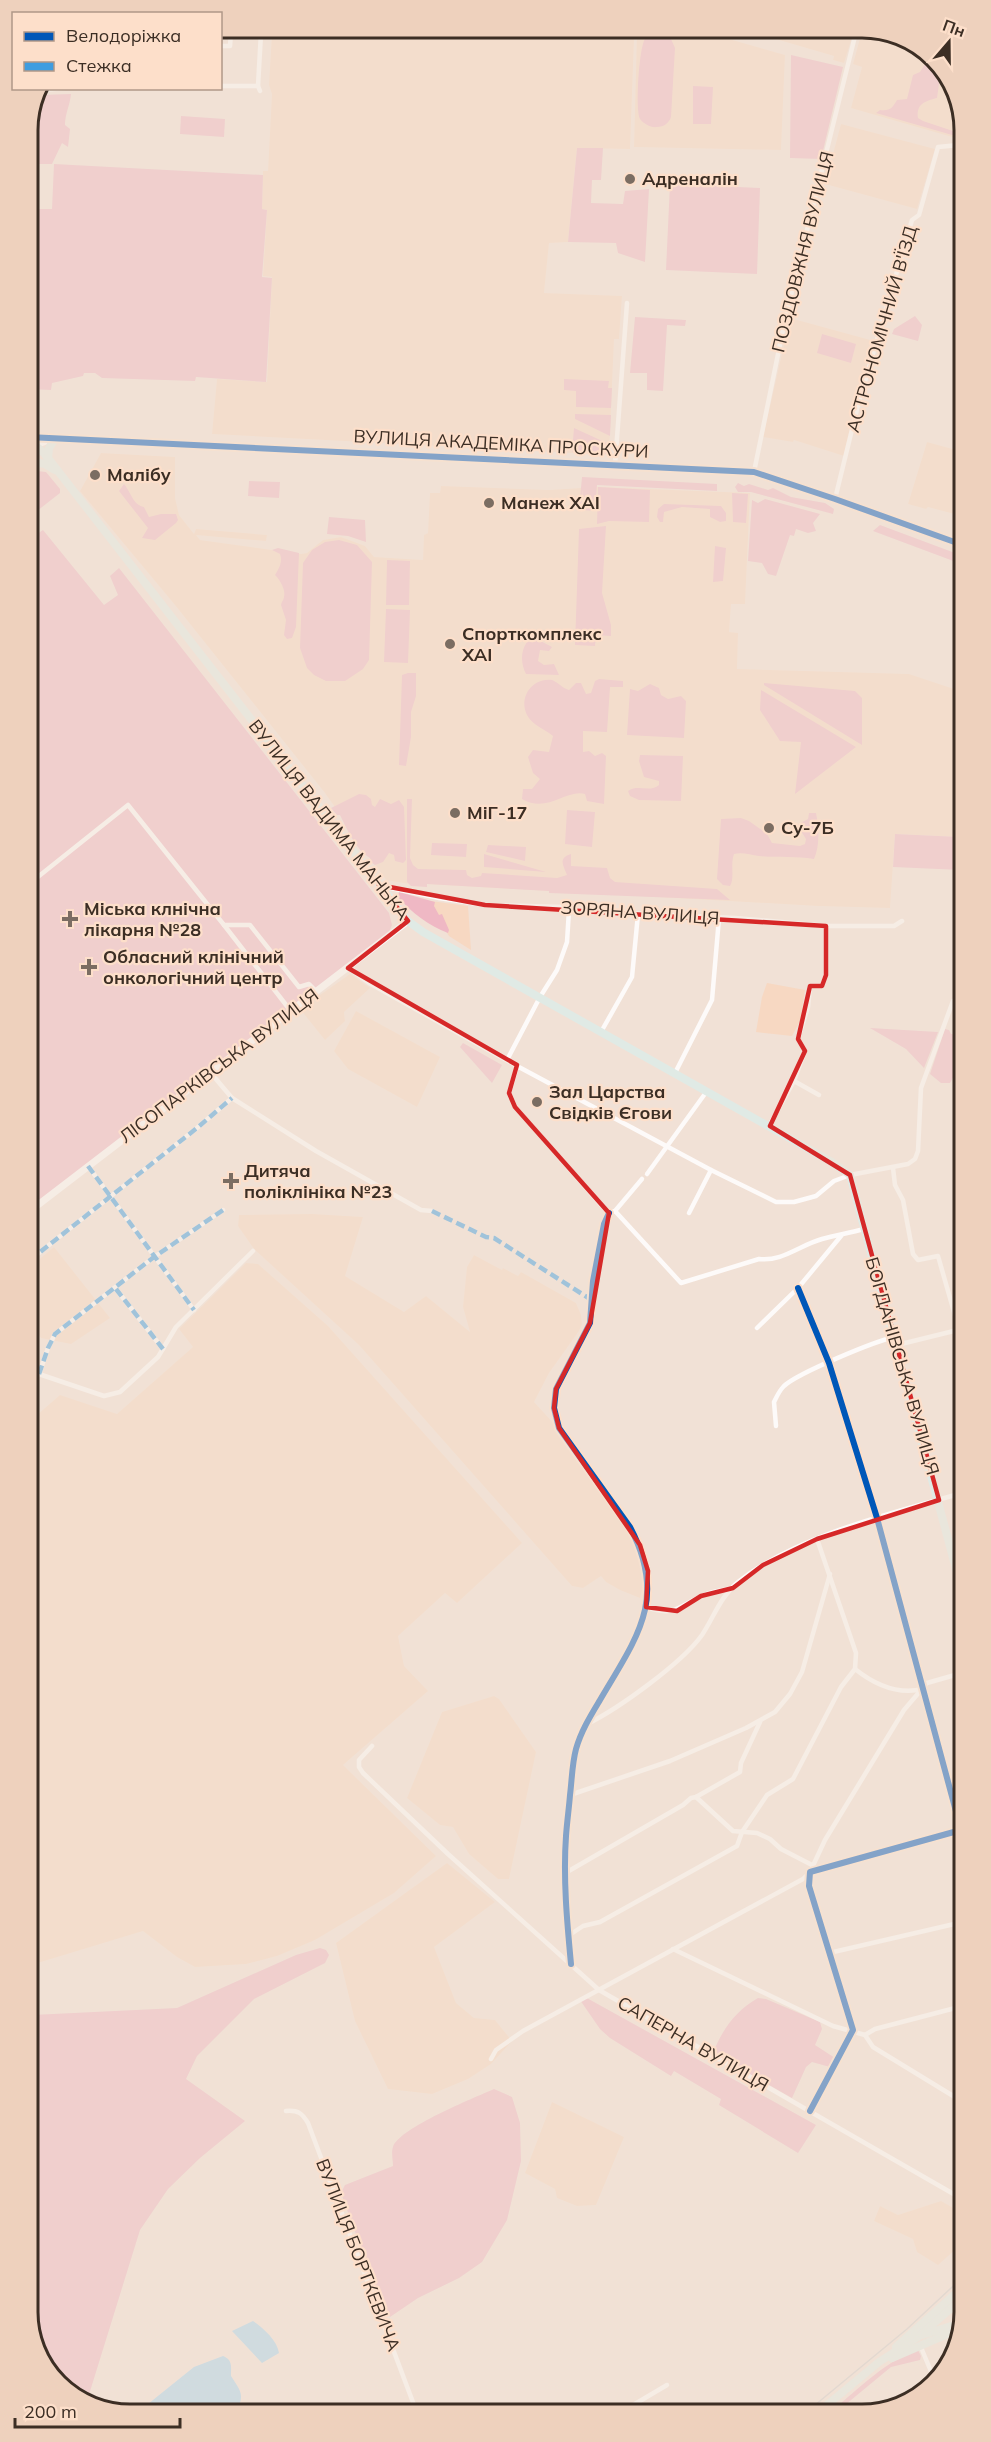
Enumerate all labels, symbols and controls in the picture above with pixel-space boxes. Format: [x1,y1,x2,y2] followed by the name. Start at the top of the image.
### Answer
[12,12,222,90] legend
[919,12,979,72] north arrow
[940,15,968,41] text: Пн
[66,24,181,47] text: Велодоріжка
[66,54,132,77] text: Стежка
[766,149,839,355] street label: ПОЗДОВЖНЯ ВУЛИЦЯ
[642,167,738,190] place label: Адреналін
[623,172,637,186] marker: Адреналін
[841,222,922,435] street label: АСТРОНОМІЧНИЙ В'ЇЗД
[353,424,649,463] street label: ВУЛИЦЯ АКАДЕМІКА ПРОСКУРИ
[107,463,171,486] place label: Малібу
[88,468,102,482] marker: Малібу
[501,491,600,514] place label: Манеж ХАІ
[482,496,496,510] marker: Манеж ХАІ
[461,622,602,666] place label: Спорткомплекс ХАІ
[443,637,457,651] marker: Спорткомплекс ХАІ
[244,715,415,925] street label: ВУЛИЦЯ ВАДИМА МАНЬКА
[467,801,527,824] place label: МіГ-17
[448,806,462,820] marker: МіГ-17
[781,816,834,839] place label: Су-7Б
[762,821,776,835] marker: Су-7Б
[560,895,720,930] street label: ЗОРЯНА ВУЛИЦЯ
[84,897,221,941] place label: Міська клнічна лікарня №28
[61,910,79,928] marker: Міська клнічна лікарня №28
[103,945,284,989] place label: Обласний клінічний онкологічний центр
[80,958,98,976] marker: Обласний клінічний онкологічний центр
[115,983,323,1148] street label: ЛІСОПАРКІВСЬКА ВУЛИЦЯ
[549,1080,672,1124] place label: Зал Царства Свідків Єгови
[530,1095,544,1109] marker: Зал Царства Свідків Єгови
[244,1159,392,1203] place label: Дитяча поліклініка №23
[222,1172,240,1190] marker: Дитяча поліклініка №23
[860,1254,945,1477] street label: БОГДАНІВСЬКА ВУЛИЦЯ
[614,1991,773,2096] street label: САПЕРНА ВУЛИЦЯ
[311,2155,406,2354] street label: ВУЛИЦЯ БОРТКЕВИЧА
[15,2391,180,2429] scale bar
[24,2400,77,2423] text: 200 m

